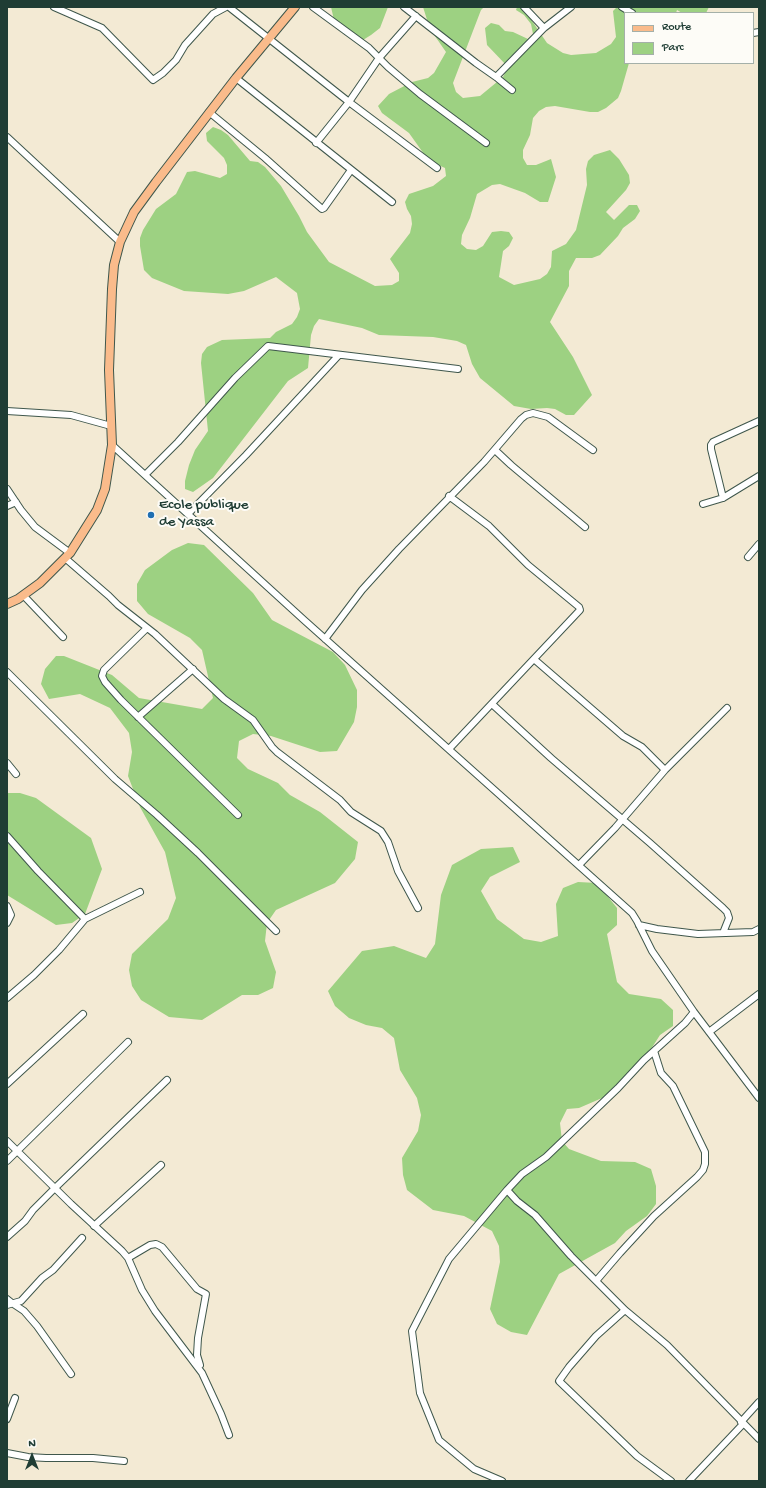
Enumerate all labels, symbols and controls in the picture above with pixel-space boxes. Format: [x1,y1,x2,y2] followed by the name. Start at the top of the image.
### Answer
[624,12,754,64] legend
[662,21,691,35] text: Route
[662,41,684,55] text: Parc
[159,497,248,532] place label: Ecole publique de Yassa
[146,510,156,520] marker: Ecole publique de Yassa
[12,1436,52,1476] north arrow
[28,1438,36,1450] text: N

